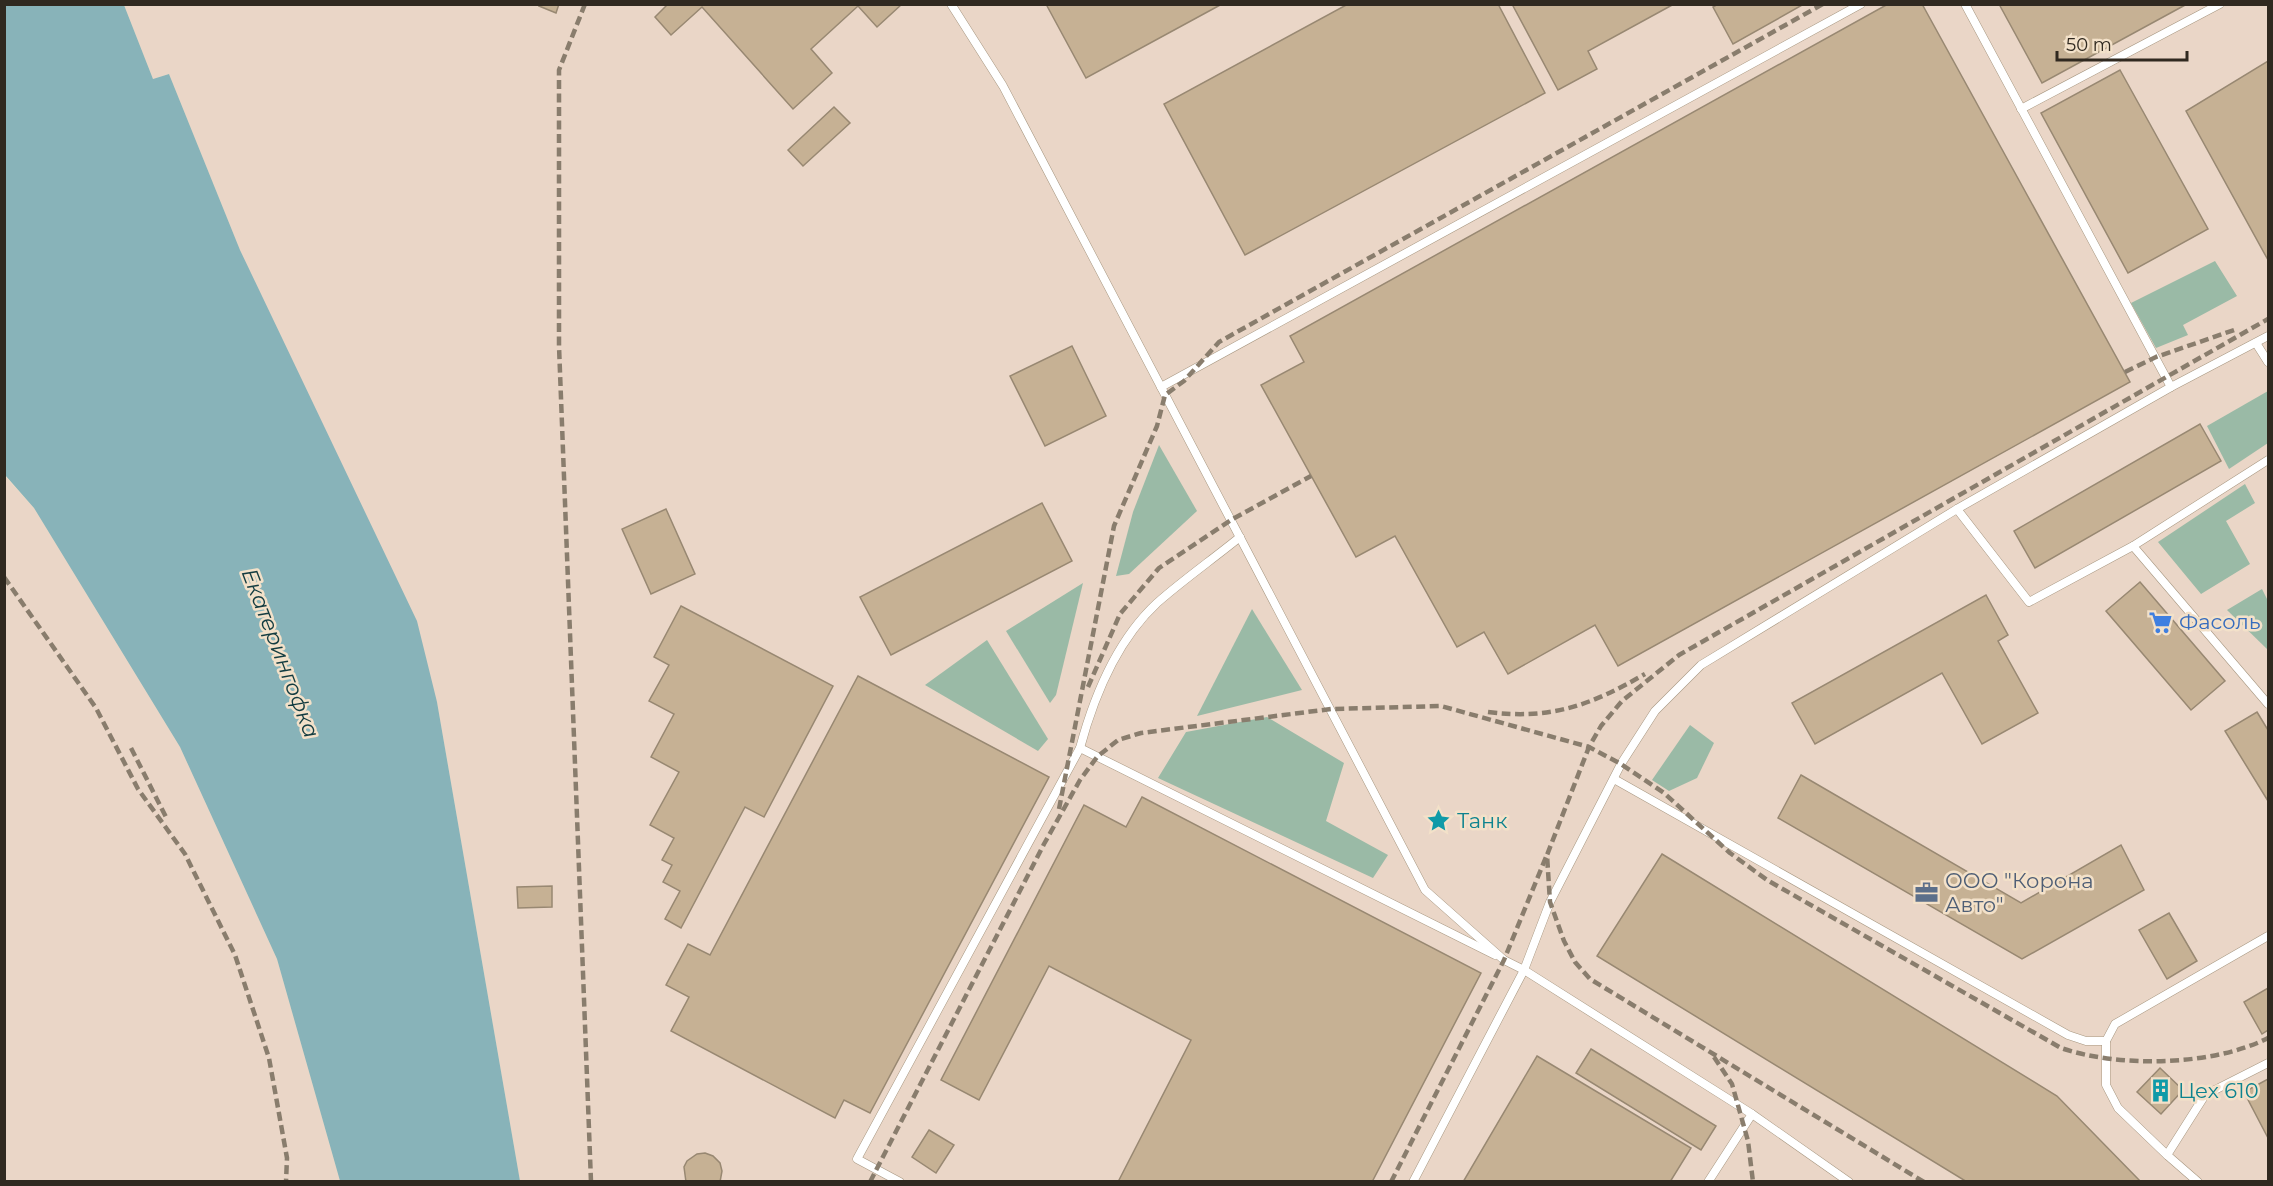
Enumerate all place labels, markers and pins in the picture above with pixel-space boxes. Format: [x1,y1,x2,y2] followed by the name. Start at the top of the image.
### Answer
[2148,609,2174,635] supermarket icon: Фасоль
[2179,609,2261,634] place label: Фасоль
[1426,808,1452,834] place icon: Танк
[1457,808,1507,833] place label: Танк
[1945,868,2094,917] place label: ООО "Корона Авто"
[1914,880,1940,906] office icon: ООО "Корона Авто"
[2147,1078,2173,1104] building icon: Цех 610
[2178,1078,2259,1103] place label: Цех 610

